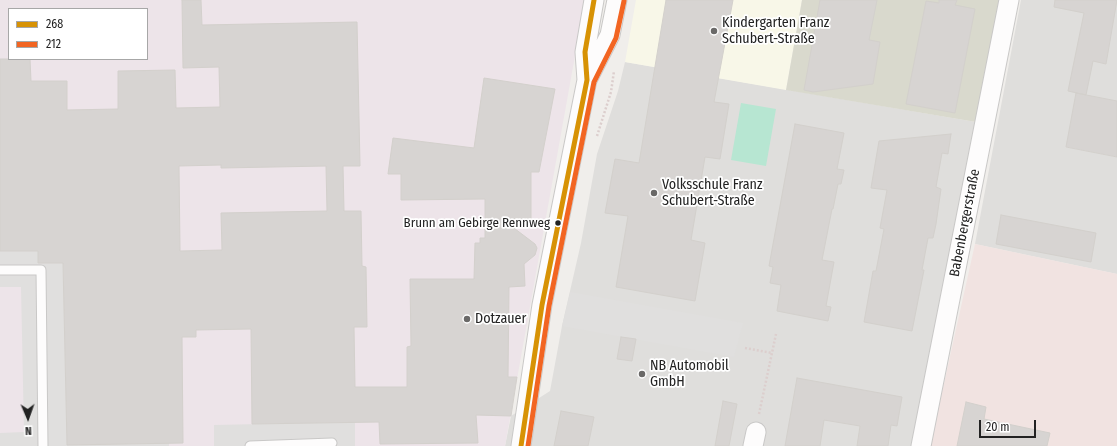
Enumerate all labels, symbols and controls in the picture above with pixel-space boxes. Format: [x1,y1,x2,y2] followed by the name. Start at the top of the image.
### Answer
[8,8,148,60] legend
[722,15,829,48] place label: Kindergarten Franz Schubert-Straße
[46,17,63,31] text: 268
[709,26,719,36] marker: Kindergarten Franz Schubert-Straße
[46,37,61,51] text: 212
[946,168,984,278] street label: Babenbergerstraße
[662,177,762,210] place label: Volksschule Franz Schubert-Straße
[649,188,659,198] marker: Volksschule Franz Schubert-Straße
[404,215,550,231] place label: Brunn am Gebirge Rennweg
[553,218,563,228] marker: Brunn am Gebirge Rennweg
[475,311,526,327] place label: Dotzauer
[462,314,472,324] marker: Dotzauer
[650,358,729,390] place label: NB Automobil GmbH
[637,369,647,379] marker: NB Automobil GmbH
[8,398,48,438] north arrow
[981,412,1038,438] scale bar
[986,420,1010,434] text: 20 m
[25,424,32,437] text: N

